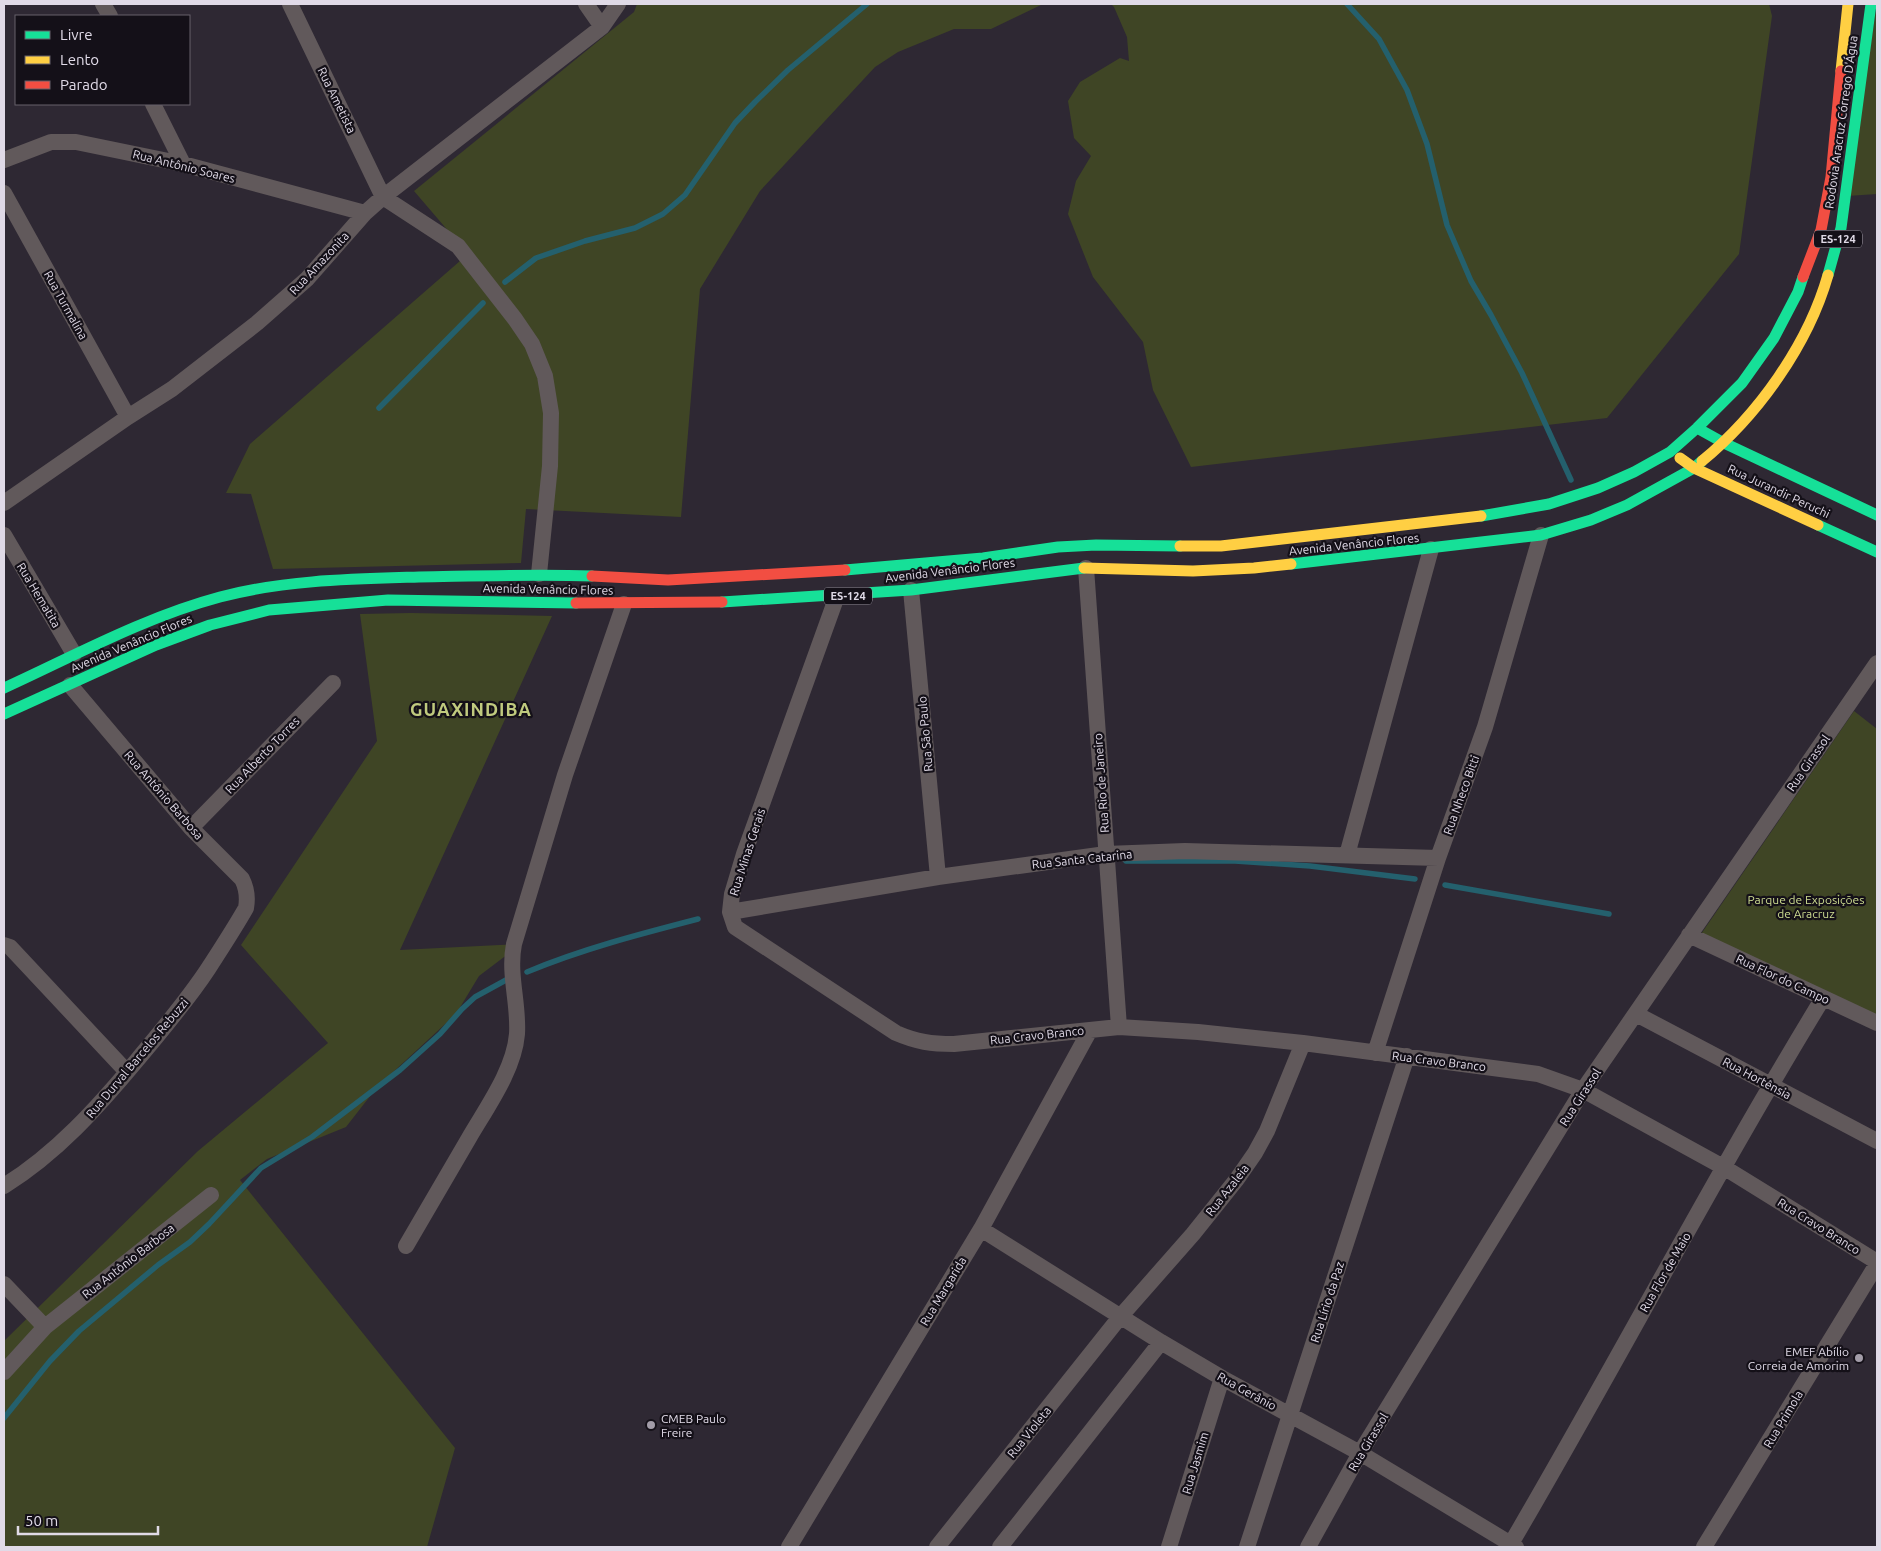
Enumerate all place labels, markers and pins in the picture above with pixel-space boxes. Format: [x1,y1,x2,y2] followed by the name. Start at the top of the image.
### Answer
[1748,1345,1849,1372] place label: EMEF Abílio Correia de Amorim
[1853,1352,1865,1364] marker: EMEF Abílio Correia de Amorim
[661,1412,726,1439] place label: CMEB Paulo Freire
[645,1419,657,1431] marker: CMEB Paulo Freire

